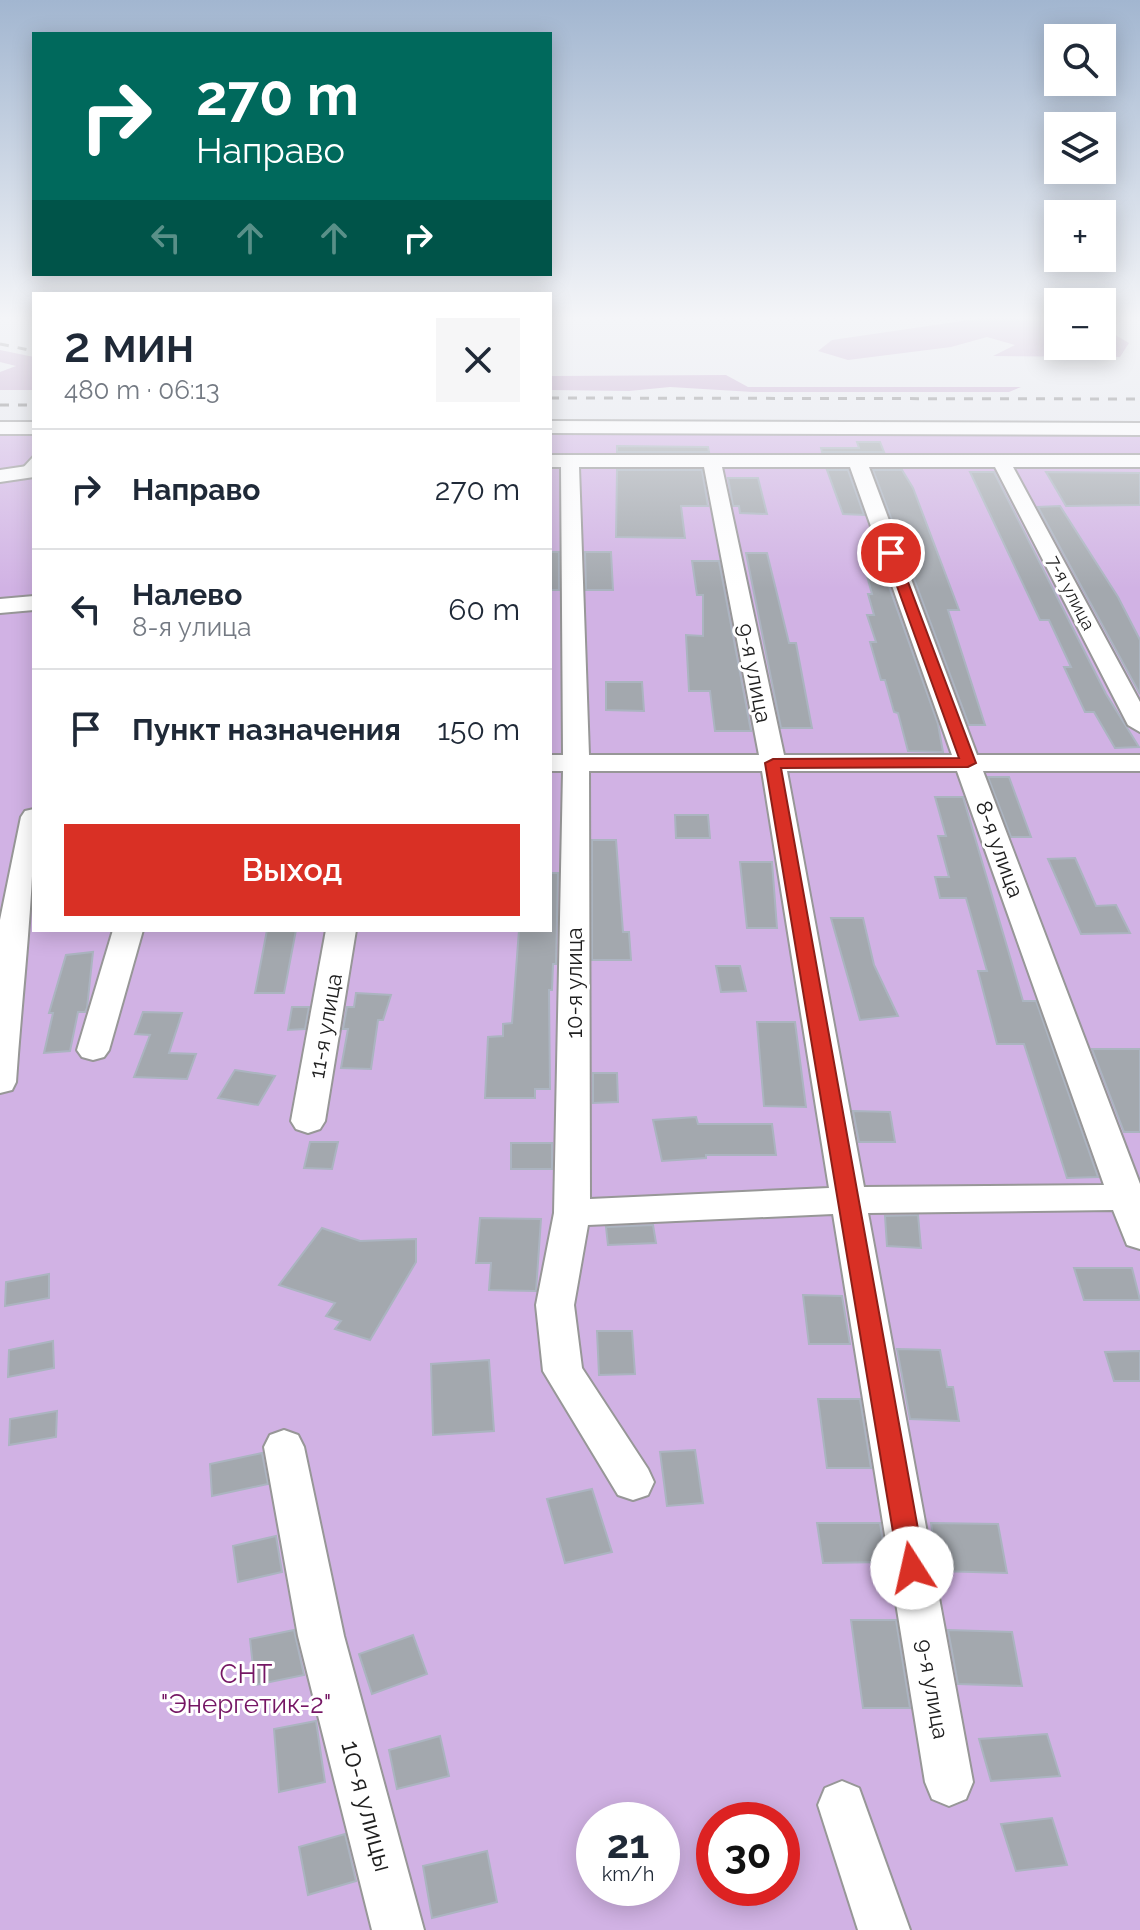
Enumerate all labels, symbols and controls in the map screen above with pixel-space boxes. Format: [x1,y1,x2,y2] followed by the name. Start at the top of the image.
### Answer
[1044,24,1116,360] map controls
[1044,24,1116,96] button: search
[196,62,359,128] text: 270 m
[64,64,168,168] icon: right
[1044,112,1116,184] button: layers
[196,129,345,171] text: Направо
[1044,200,1116,272] button: +
[144,216,188,260] icon: left
[228,216,272,260] icon: ahead
[312,216,356,260] icon: ahead
[396,216,440,260] icon: right
[1044,288,1116,360] button: −
[64,317,194,373] text: 2 мин
[436,318,520,402] button: close
[64,375,220,405] text: 480 m · 06:13
[64,467,108,511] icon: right
[132,472,261,507] text: Направо
[435,472,520,507] text: 270 m
[857,519,925,587] pin
[869,531,913,575] icon: arrive
[1043,552,1100,633] street label: 7-я улица
[132,577,242,612] text: Налево
[64,587,108,631] icon: left
[448,592,520,627] text: 60 m
[132,612,251,642] text: 8-я улица
[733,621,777,725] street label: 9-я улица
[64,707,108,751] icon: arrive
[132,712,401,747] text: Пункт назначения
[437,712,520,747] text: 150 m
[971,797,1029,901] street label: 8-я улица
[64,824,520,916] button: Выход
[561,928,587,1038] street label: 10-я улица
[303,971,347,1081] street label: 11-я улица
[870,1526,954,1610] position arrow
[911,1637,955,1741] street label: 9-я улица
[161,1659,331,1719] park label: СHТ "Энергетик-2"
[335,1737,399,1875] street label: 10-я улицы
[696,1802,800,1906] speed limit sign: 30
[607,1820,649,1867] text: 21
[602,1862,654,1886] text: km/h

